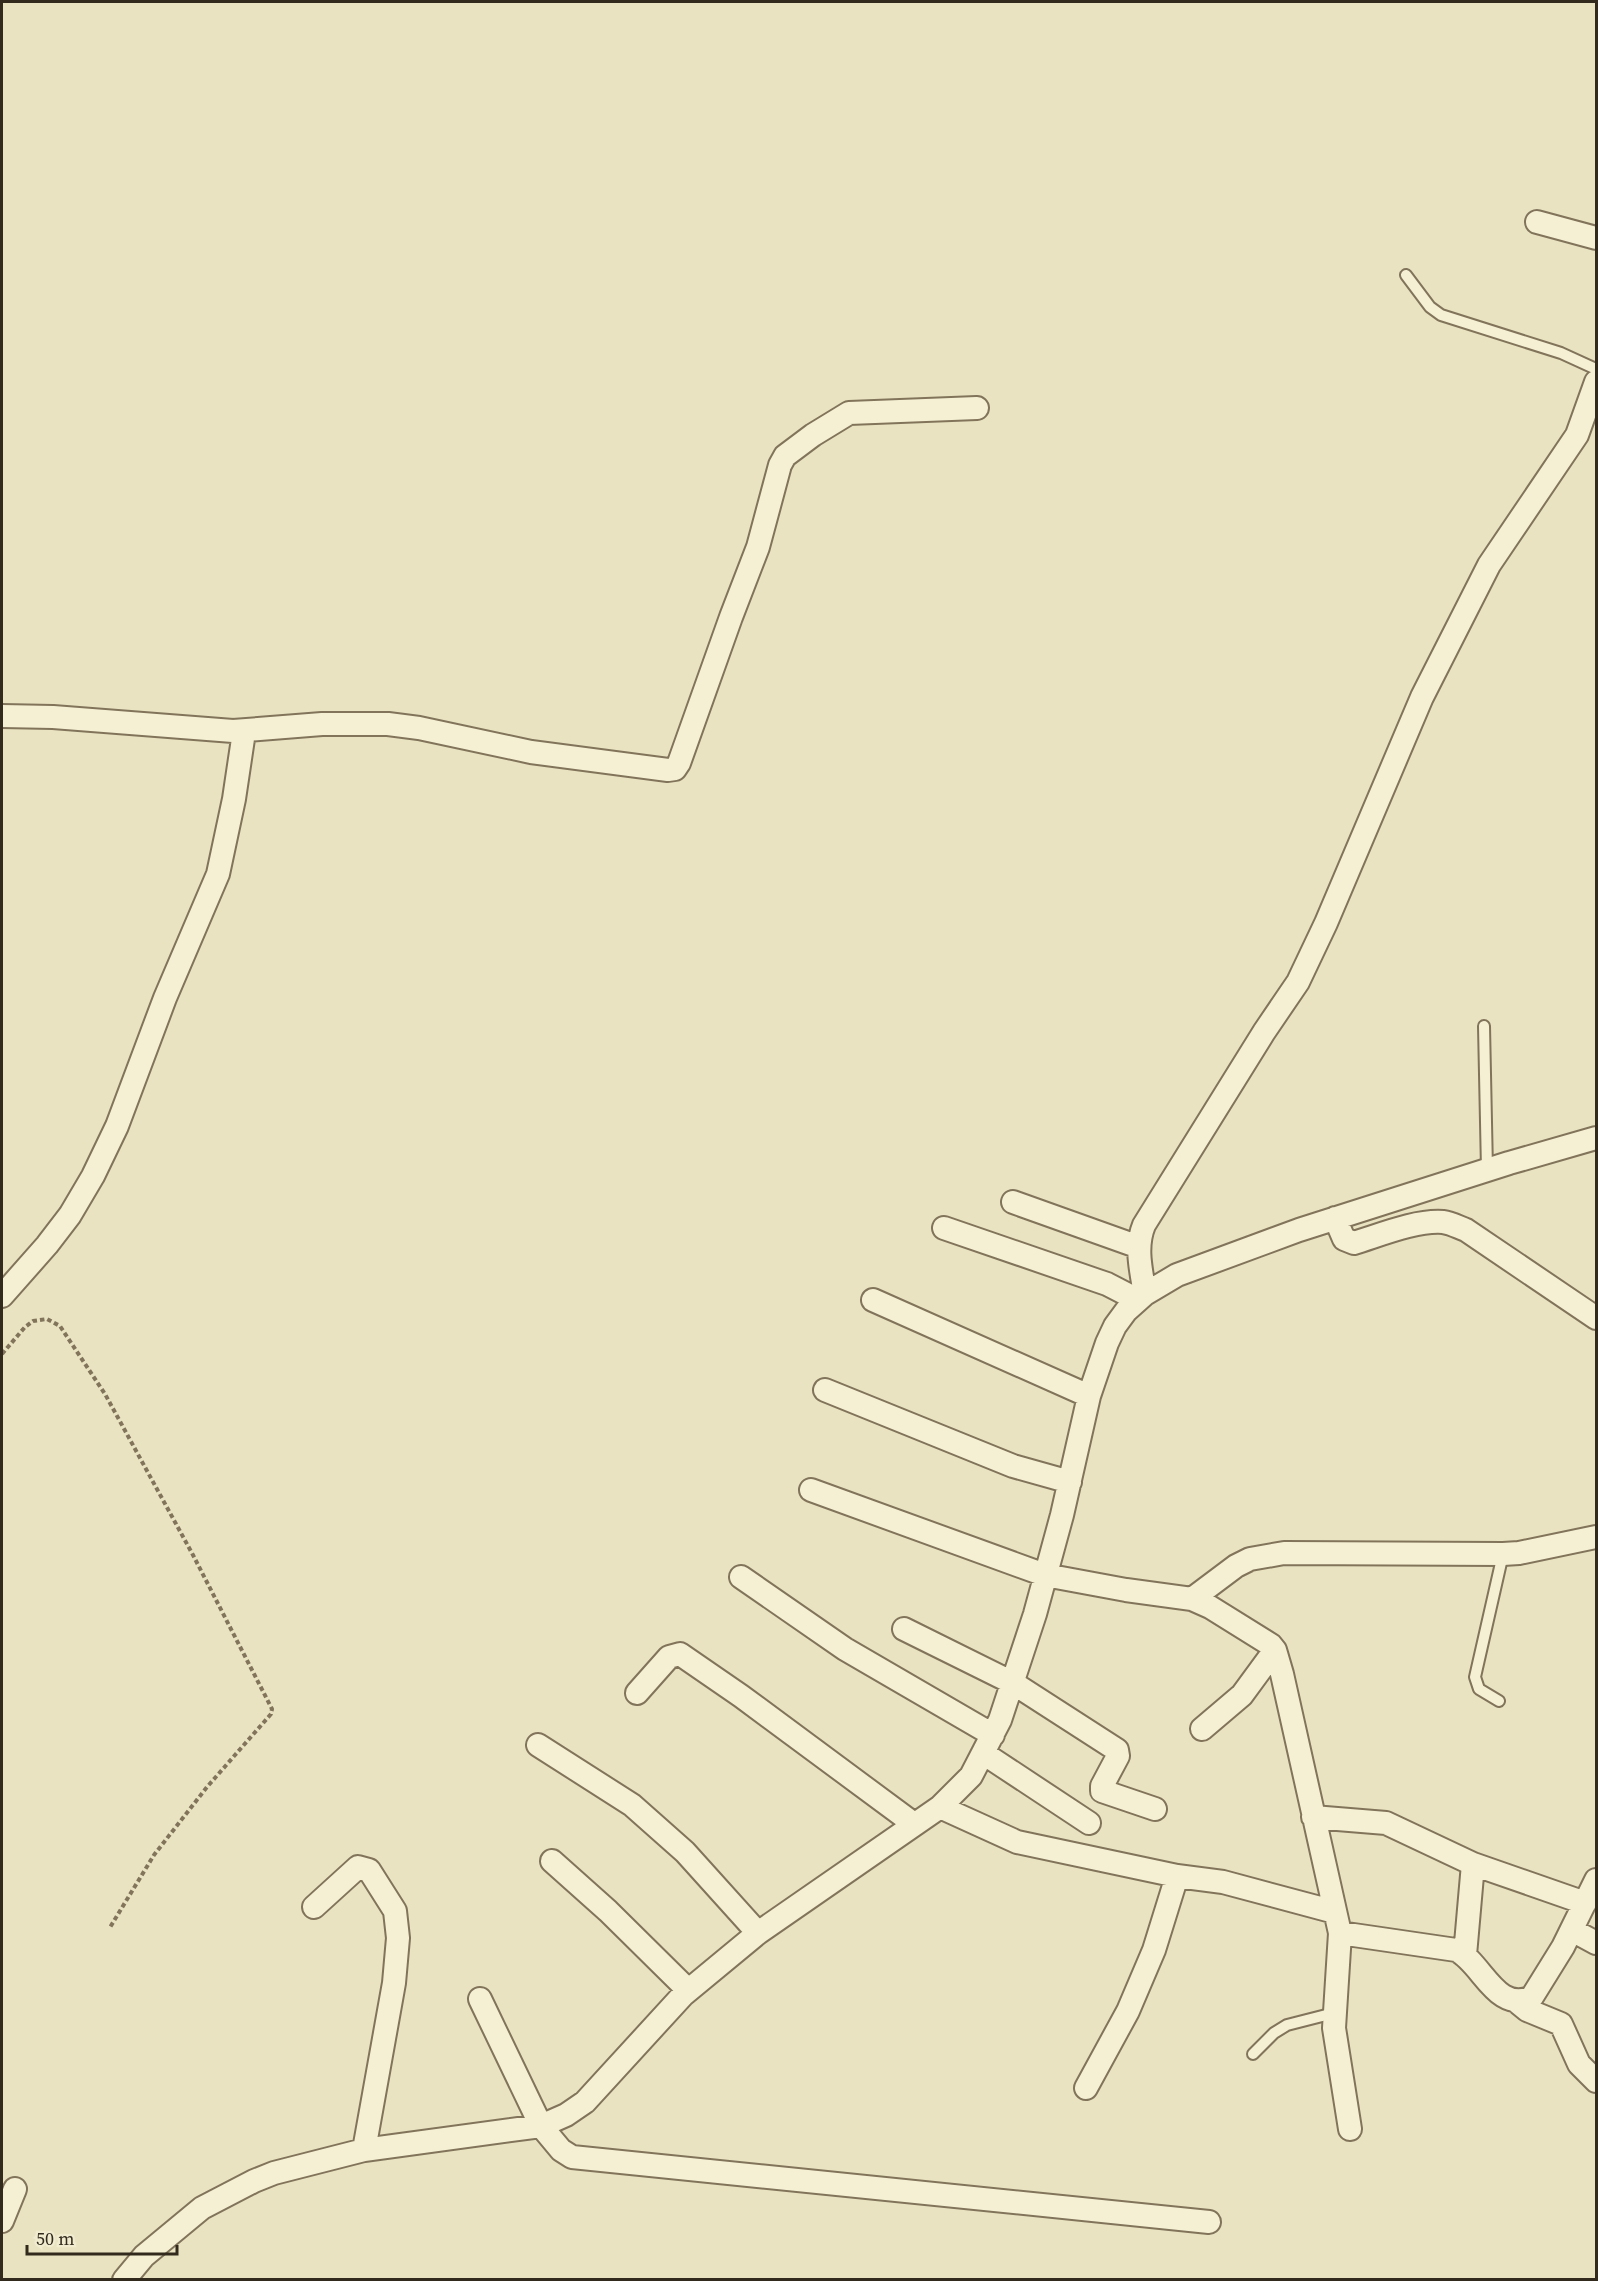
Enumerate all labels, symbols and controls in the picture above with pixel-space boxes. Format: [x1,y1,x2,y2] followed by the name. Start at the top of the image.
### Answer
[27,2218,177,2256] scale bar
[36,2226,74,2251] text: 50 m

